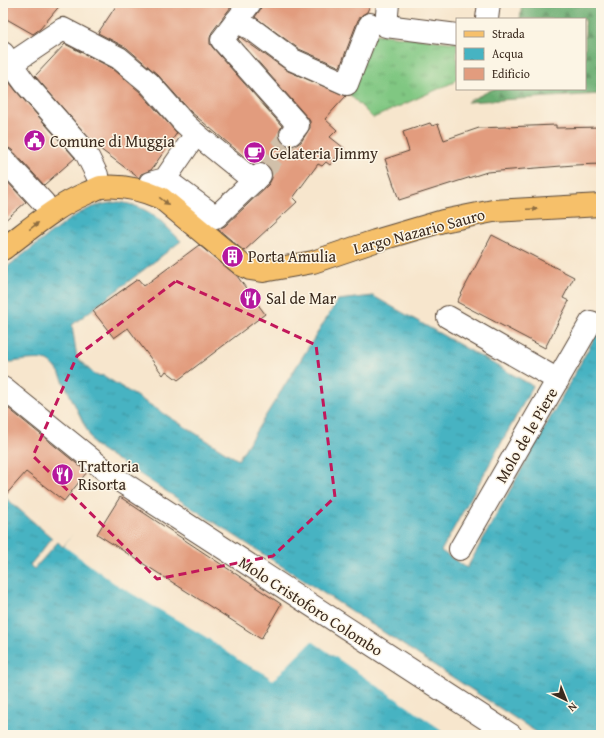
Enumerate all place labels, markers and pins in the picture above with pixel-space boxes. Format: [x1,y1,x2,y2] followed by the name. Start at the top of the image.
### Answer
[21,128,47,154] public building icon: Comune di Muggia
[50,129,175,153] place label: Comune di Muggia
[241,140,267,166] cafe icon: Gelateria Jimmy
[270,141,378,165] place label: Gelateria Jimmy
[219,243,245,269] building icon: Porta Amulia
[248,244,337,268] place label: Porta Amulia
[237,285,263,311] restaurant icon: Sal de Mar
[266,286,337,310] place label: Sal de Mar
[78,454,140,496] place label: Trattoria Risorta
[49,462,75,488] restaurant icon: Trattoria Risorta

